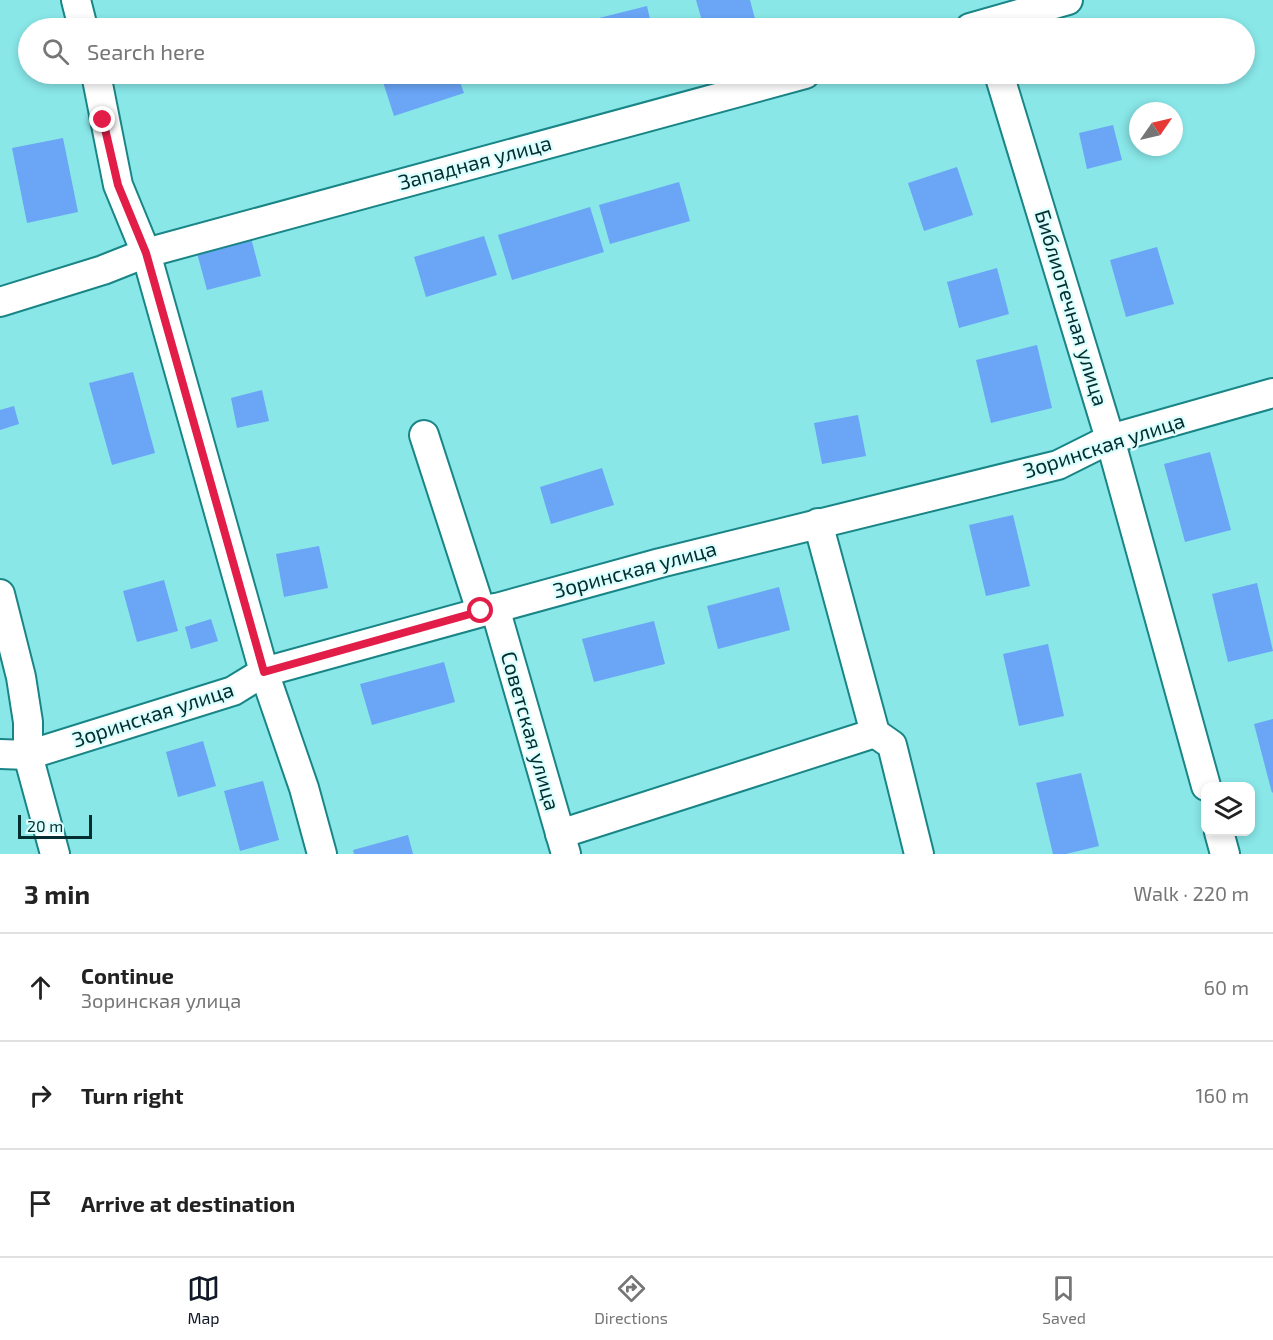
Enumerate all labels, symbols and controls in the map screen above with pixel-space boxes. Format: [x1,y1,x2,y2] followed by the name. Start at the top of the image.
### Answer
[18,18,1255,84] search box
[39,35,72,68] icon: search
[87,38,205,64] text: Search here
[1129,102,1183,156] north arrow
[89,106,115,132] route end
[395,129,554,195] street label: Западная улица
[1030,206,1114,409] street label: Библиотечная улица
[1020,407,1188,483] street label: Зоринская улица
[550,535,719,603] street label: Зоринская улица
[467,597,493,623] route start
[496,648,566,813] street label: Советская улица
[69,676,237,752] street label: Зоринская улица
[1201,782,1255,836] map controls
[1201,782,1255,836] button: layers
[18,812,92,840] scale bar
[27,816,63,835] text: 20 m
[24,878,90,909] text: 3 min
[1133,881,1249,905] text: Walk · 220 m
[81,962,174,988] text: Continue
[24,971,57,1004] icon: ahead
[1204,975,1249,999] text: 60 m
[81,988,241,1012] text: Зоринская улица
[24,1079,57,1112] icon: right
[81,1082,183,1108] text: Turn right
[1196,1083,1249,1107] text: 160 m
[24,1187,57,1220] icon: arrive
[81,1190,295,1216] text: Arrive at destination
[187,1272,220,1327] tab: Map
[594,1272,668,1327] tab: Directions
[1042,1272,1086,1327] tab: Saved

